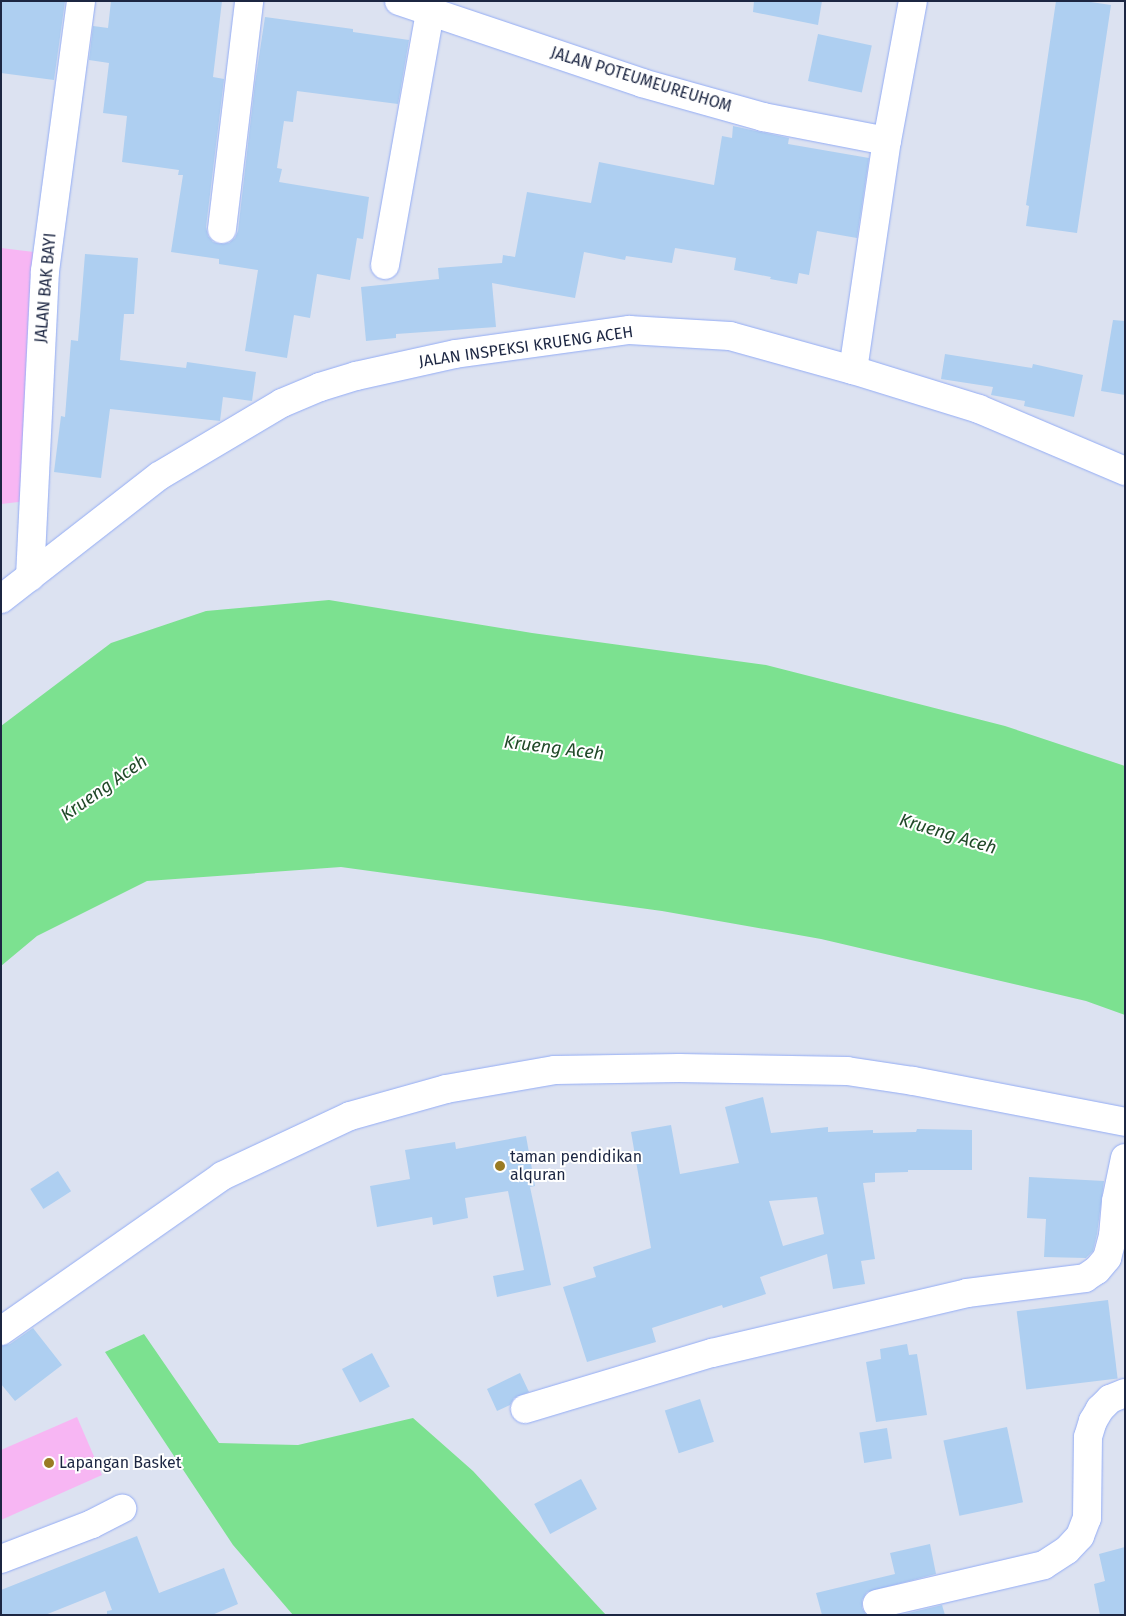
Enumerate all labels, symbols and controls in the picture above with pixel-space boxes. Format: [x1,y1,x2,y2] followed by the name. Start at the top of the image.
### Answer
[548,43,734,117] street label: JALAN POTEUMEUREUHOM
[32,232,60,344] street label: JALAN BAK BAYI
[418,322,634,372] street label: JALAN INSPEKSI KRUENG ACEH
[503,731,605,765] water label: Krueng Aceh
[57,750,151,826] water label: Krueng Aceh
[897,809,999,859] water label: Krueng Aceh
[510,1147,642,1185] place label: taman pendidikan alquran
[494,1160,506,1172] marker: taman pendidikan alquran
[59,1453,182,1473] place label: Lapangan Basket
[43,1457,55,1469] marker: Lapangan Basket

